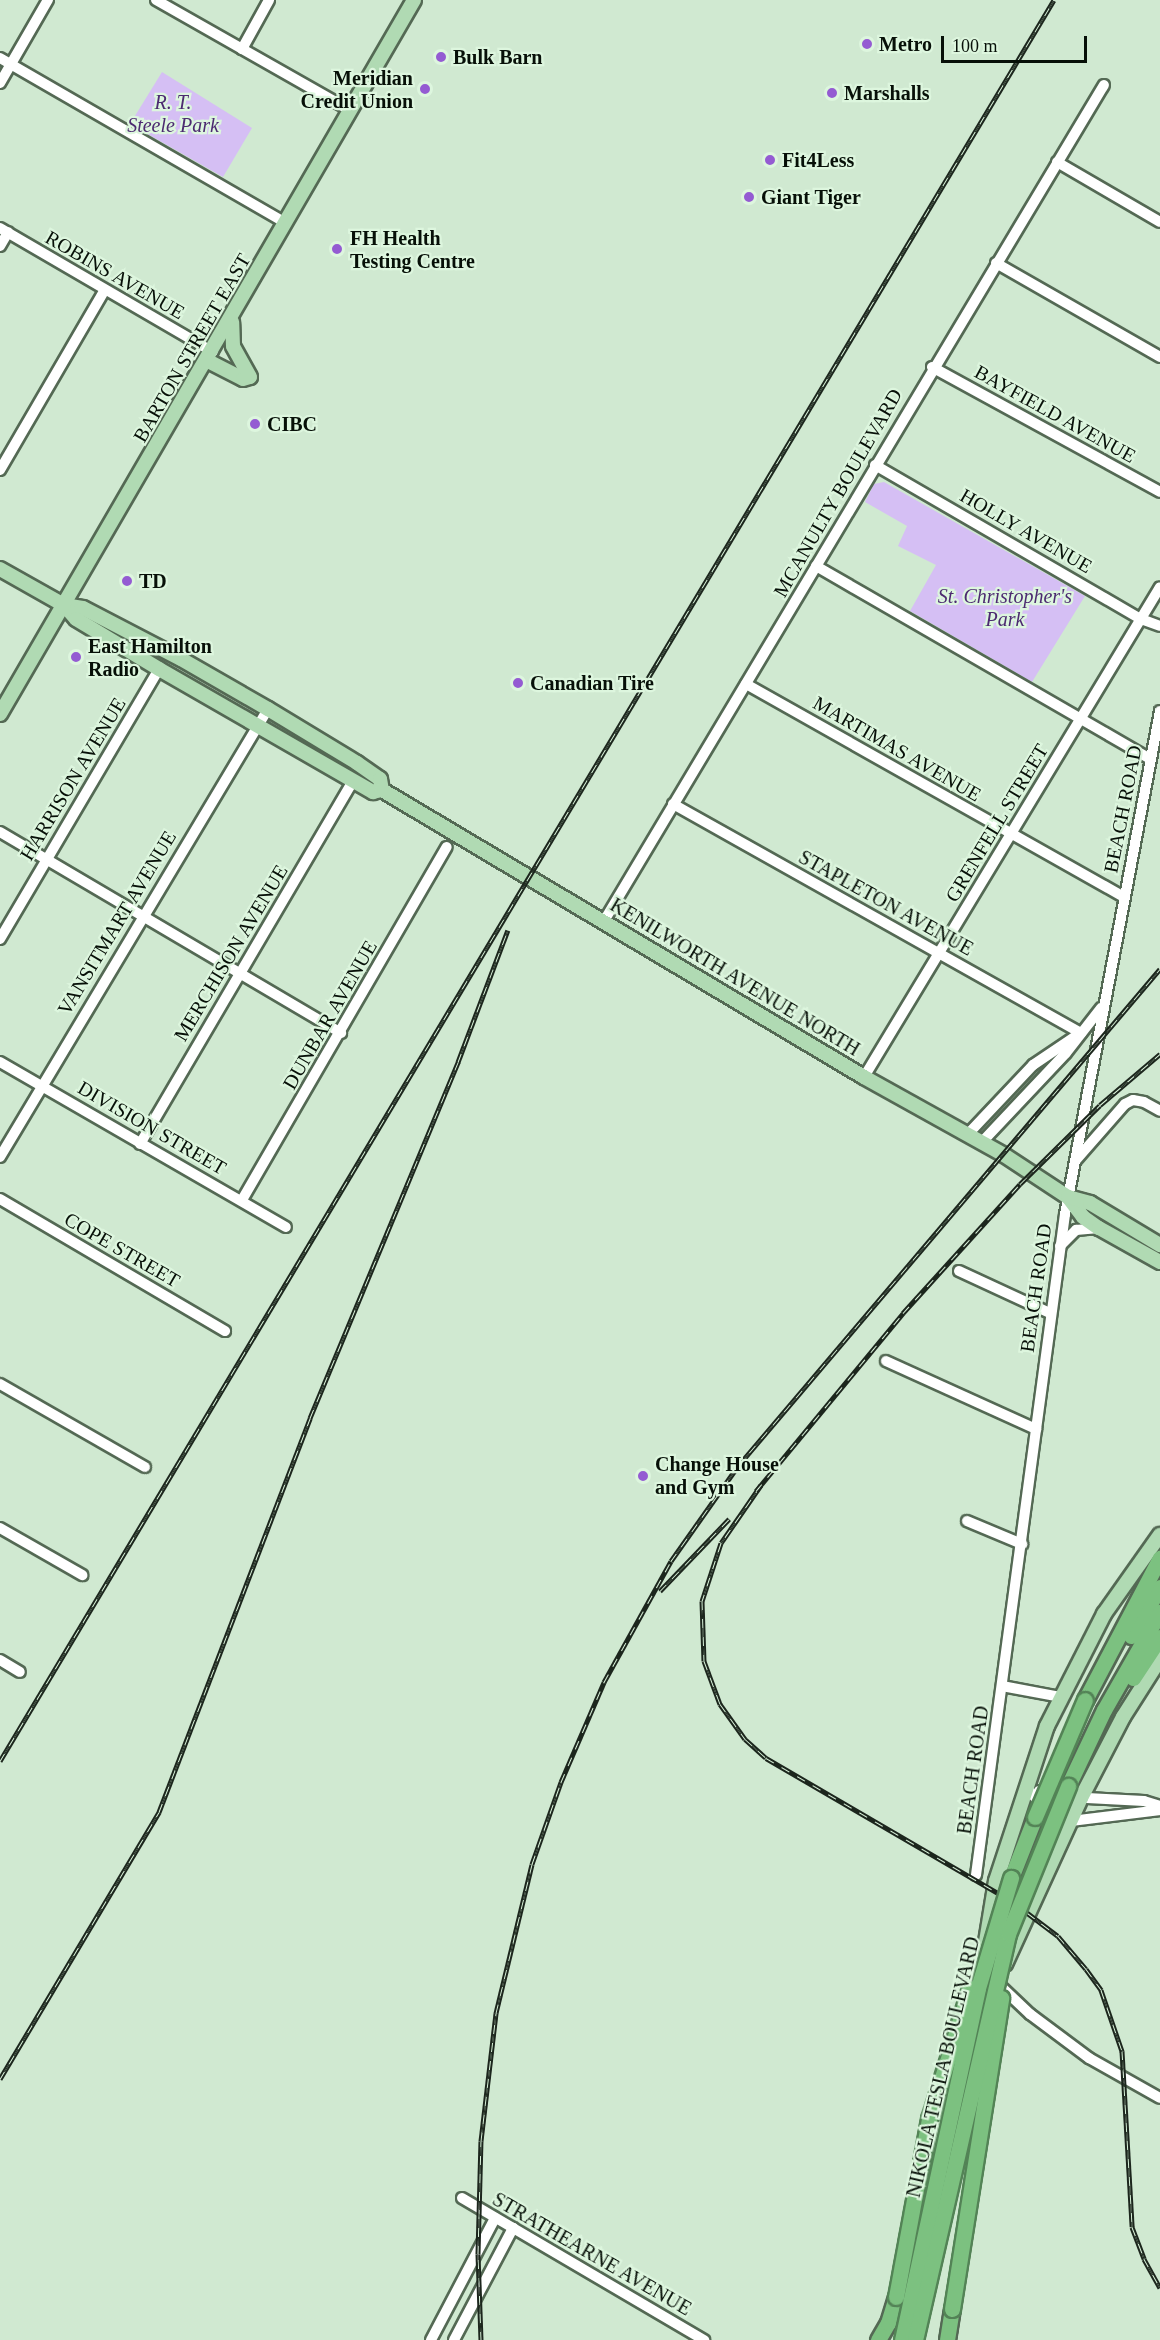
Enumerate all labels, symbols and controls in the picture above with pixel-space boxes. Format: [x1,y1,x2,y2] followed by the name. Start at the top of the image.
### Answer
[944,24,1090,62] scale bar
[879,32,932,56] place label: Metro
[952,36,998,56] text: 100 m
[860,37,874,51] marker: Metro
[453,45,542,69] place label: Bulk Barn
[434,50,448,64] marker: Bulk Barn
[301,66,413,113] place label: Meridian Credit Union
[844,81,930,105] place label: Marshalls
[418,82,432,96] marker: Meridian Credit Union
[825,86,839,100] marker: Marshalls
[127,90,219,137] park label: R. T. Steele Park
[782,148,854,172] place label: Fit4Less
[763,153,777,167] marker: Fit4Less
[761,185,861,209] place label: Giant Tiger
[742,190,756,204] marker: Giant Tiger
[41,225,189,325] street label: ROBINS AVENUE
[350,226,475,273] place label: FH Health Testing Centre
[328,240,346,258] marker: FH Health Testing Centre
[128,249,256,447] street label: BARTON STREET EAST
[970,359,1140,469] street label: BAYFIELD AVENUE
[768,384,908,602] street label: MCANULTY BOULEVARD
[267,412,317,436] place label: CIBC
[248,417,262,431] marker: CIBC
[955,483,1097,579] street label: HOLLY AVENUE
[139,569,167,593] place label: TD
[120,574,134,588] marker: TD
[938,585,1072,632] park label: St. Christopher's Park
[88,634,212,681] place label: East Hamilton Radio
[69,650,83,664] marker: East Hamilton Radio
[530,671,654,695] place label: Canadian Tire
[511,676,525,690] marker: Canadian Tire
[808,691,986,807] street label: MARTIMAS AVENUE
[15,693,131,865] street label: HARRISON AVENUE
[940,739,1054,907] street label: GRENFELL STREET
[1099,743,1147,875] street label: BEACH ROAD
[52,826,182,1020] street label: VANSITMART AVENUE
[794,845,978,961] street label: STAPLETON AVENUE
[169,860,293,1046] street label: MERCHISON AVENUE
[605,893,865,1061] street label: KENILWORTH AVENUE NORTH
[277,936,383,1094] street label: DUNBAR AVENUE
[74,1076,230,1180] street label: DIVISION STREET
[60,1207,184,1293] street label: COPE STREET
[1015,1222,1057,1354] street label: BEACH ROAD
[655,1452,779,1499] place label: Change House and Gym
[636,1469,650,1483] marker: Change House and Gym
[952,1704,994,1836] street label: BEACH ROAD
[901,1933,985,2201] street label: NIKOLA TESLA BOULEVARD
[488,2187,696,2321] street label: STRATHEARNE AVENUE

